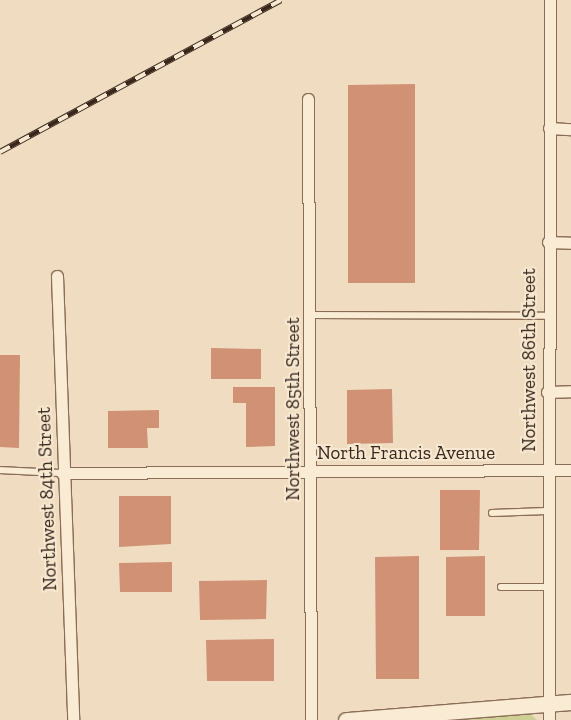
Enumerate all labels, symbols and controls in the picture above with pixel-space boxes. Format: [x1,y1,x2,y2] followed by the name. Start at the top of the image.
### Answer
[518,268,540,452] street label: Northwest 86th Street
[282,317,304,501] street label: Northwest 85th Street
[32,407,62,591] street label: Northwest 84th Street
[317,442,495,464] street label: North Francis Avenue

